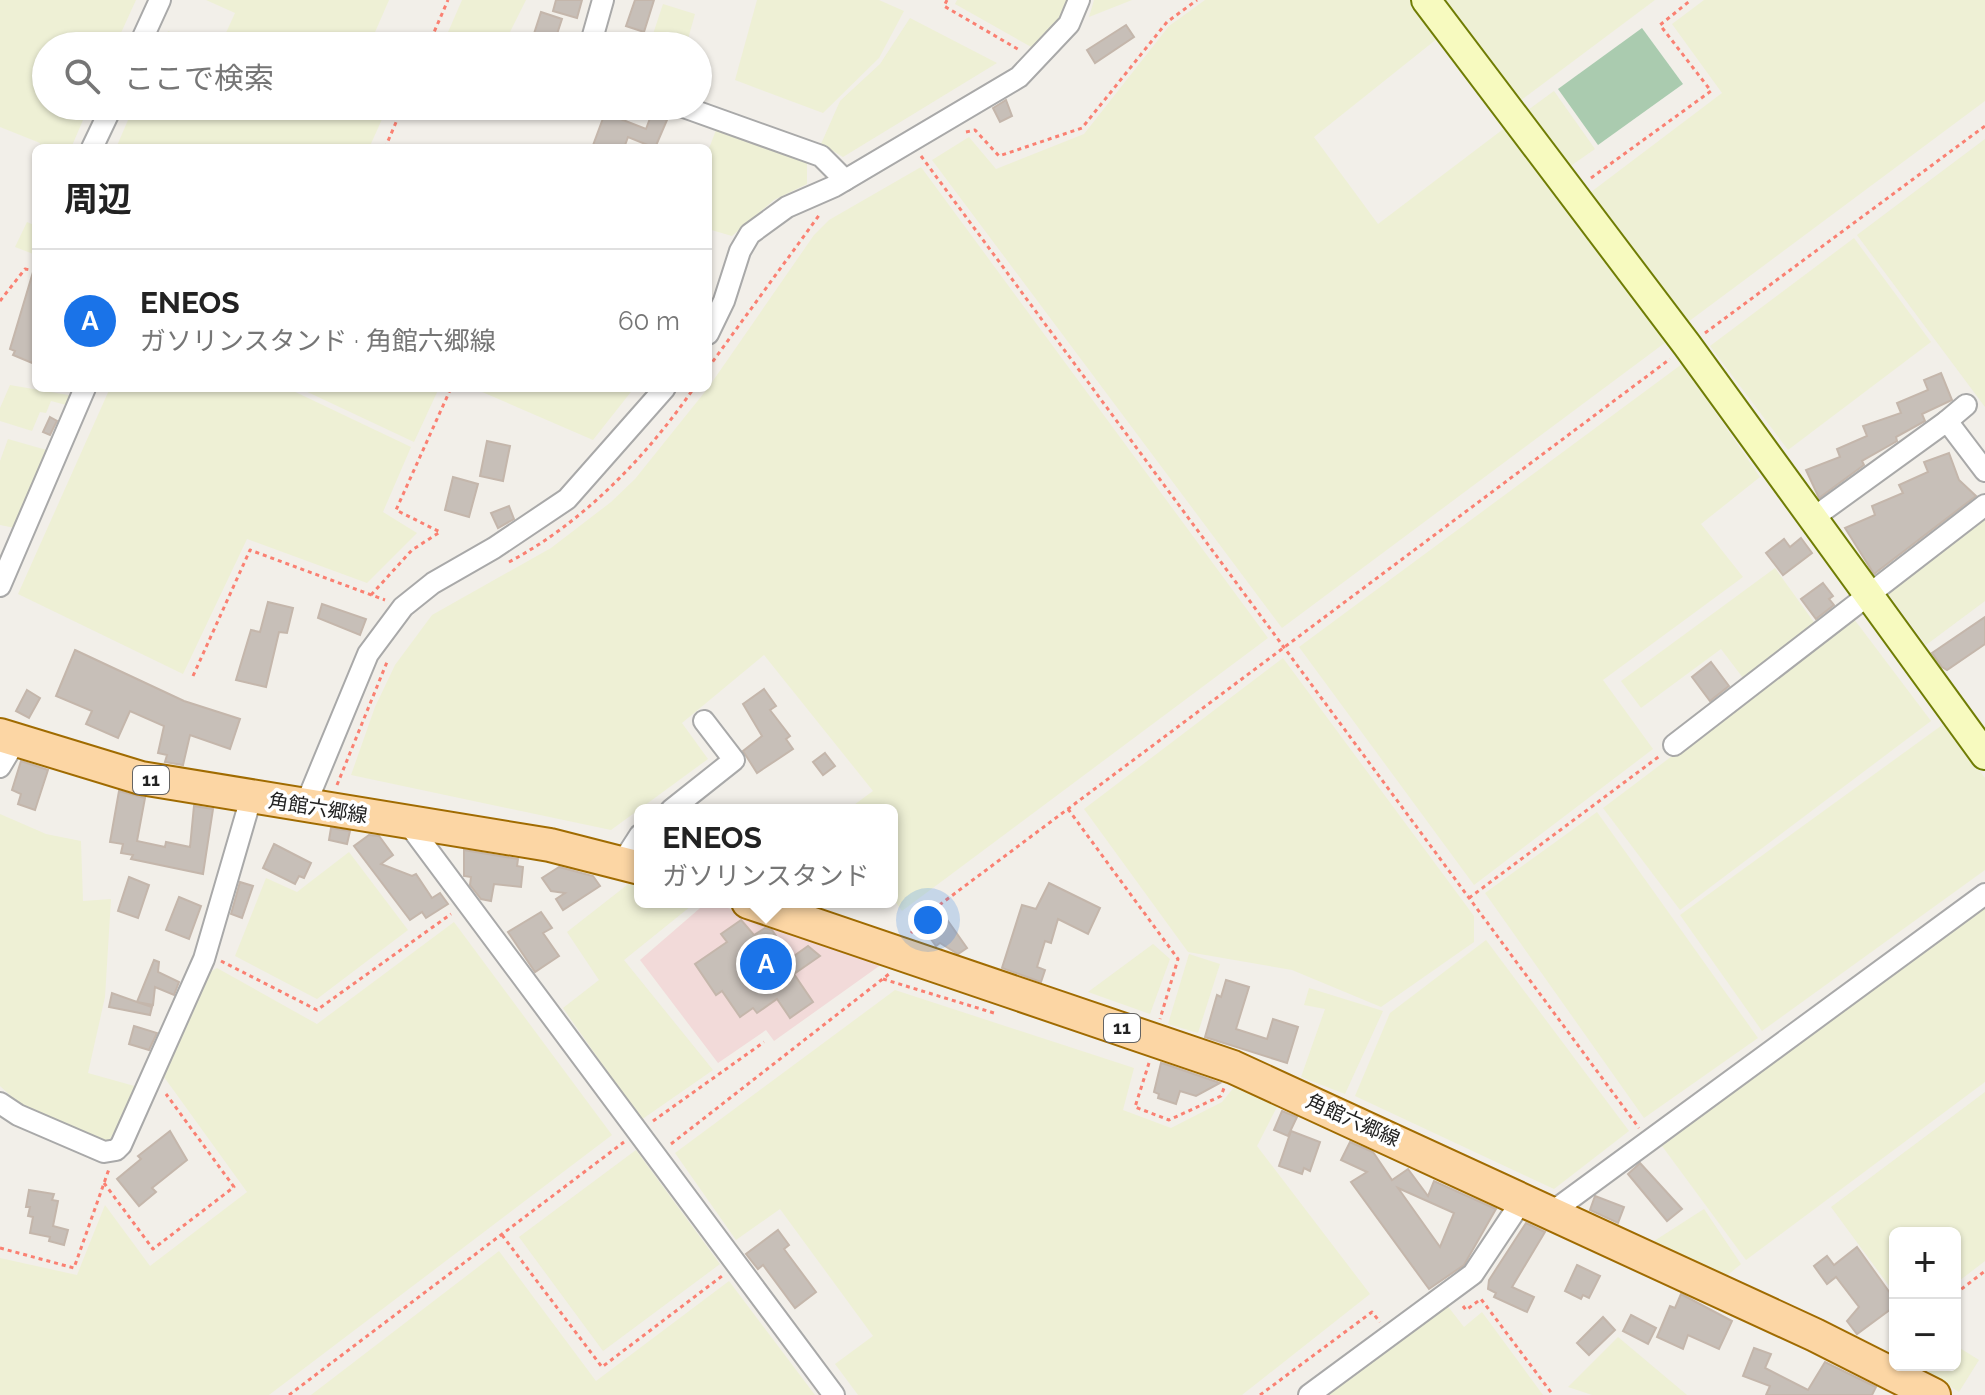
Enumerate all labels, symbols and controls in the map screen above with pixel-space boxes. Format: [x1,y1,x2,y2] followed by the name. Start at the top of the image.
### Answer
[32,32,712,120] search box
[60,54,104,98] icon: search
[124,61,274,96] text: ここで検索
[64,179,132,219] text: 周辺
[140,285,240,320] text: ENEOS
[81,306,99,336] text: A
[618,306,680,336] text: 60 m
[140,326,496,356] text: ガソリンスタンド · 角館六郷線
[133,766,169,794] road number: 11
[267,788,369,828] street label: 角館六郷線
[634,804,898,908] popup
[662,820,762,855] text: ENEOS
[662,861,870,891] text: ガソリンスタンド
[908,900,948,940] your location
[740,934,792,994] pin: A
[1104,1014,1140,1042] road number: 11
[1302,1089,1404,1151] street label: 角館六郷線
[1889,1227,1961,1371] map controls
[1889,1227,1961,1299] button: +
[1889,1299,1961,1371] button: −

